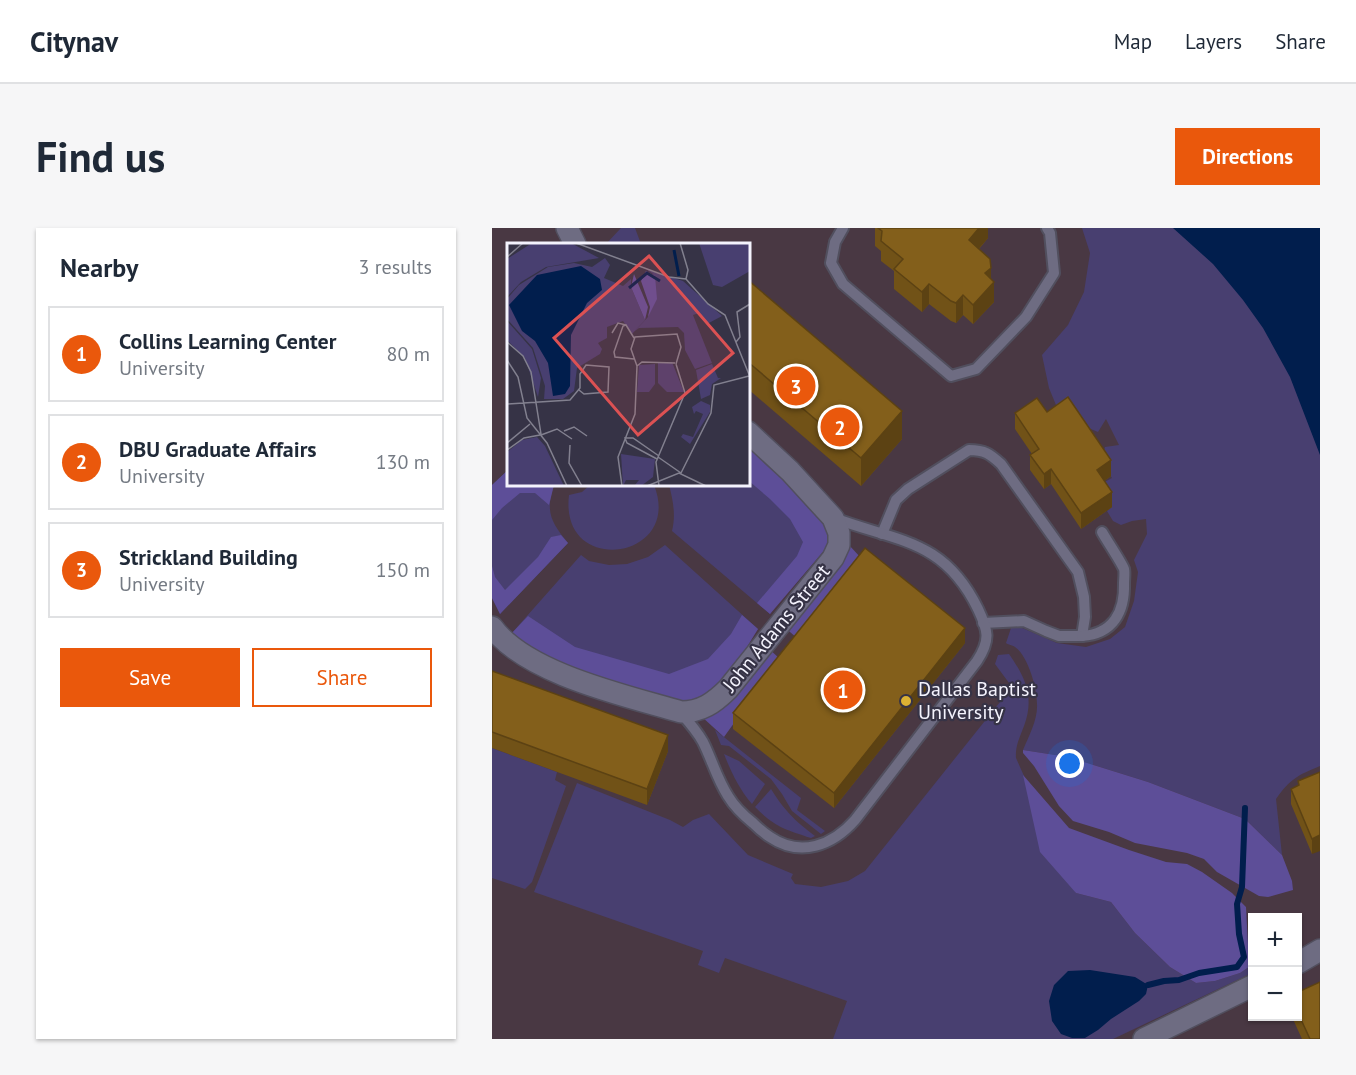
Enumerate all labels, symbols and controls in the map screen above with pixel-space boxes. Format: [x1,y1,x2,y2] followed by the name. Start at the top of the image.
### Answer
[30,23,118,60] text: Citynav
[1114,28,1152,55] text: Map
[1185,28,1242,55] text: Layers
[1275,28,1326,55] text: Share
[1175,128,1320,185] button: Directions
[36,129,165,184] text: Find us
[507,243,750,486] inset map
[60,251,138,284] text: Nearby
[359,254,432,280] text: 3 results
[119,327,336,355] text: Collins Learning Center
[76,341,87,367] text: 1
[387,341,430,367] text: 80 m
[119,355,205,381] text: University
[776,364,816,408] pin: 3
[820,404,860,450] pin: 2
[119,435,317,463] text: DBU Graduate Affairs
[76,449,87,475] text: 2
[376,449,430,475] text: 130 m
[119,463,205,489] text: University
[119,543,298,571] text: Strickland Building
[76,557,87,583] text: 3
[376,557,430,583] text: 150 m
[716,559,836,698] street label: John Adams Street
[119,571,205,597] text: University
[60,648,240,707] button: Save
[252,648,432,707] button: Share
[824,668,862,712] pin: 1
[918,676,1036,725] place label: Dallas Baptist University
[899,694,913,708] marker: Dallas Baptist University
[1055,749,1084,778] your location
[1248,913,1302,1021] map controls
[1248,913,1302,967] button: +
[1248,967,1302,1021] button: −

